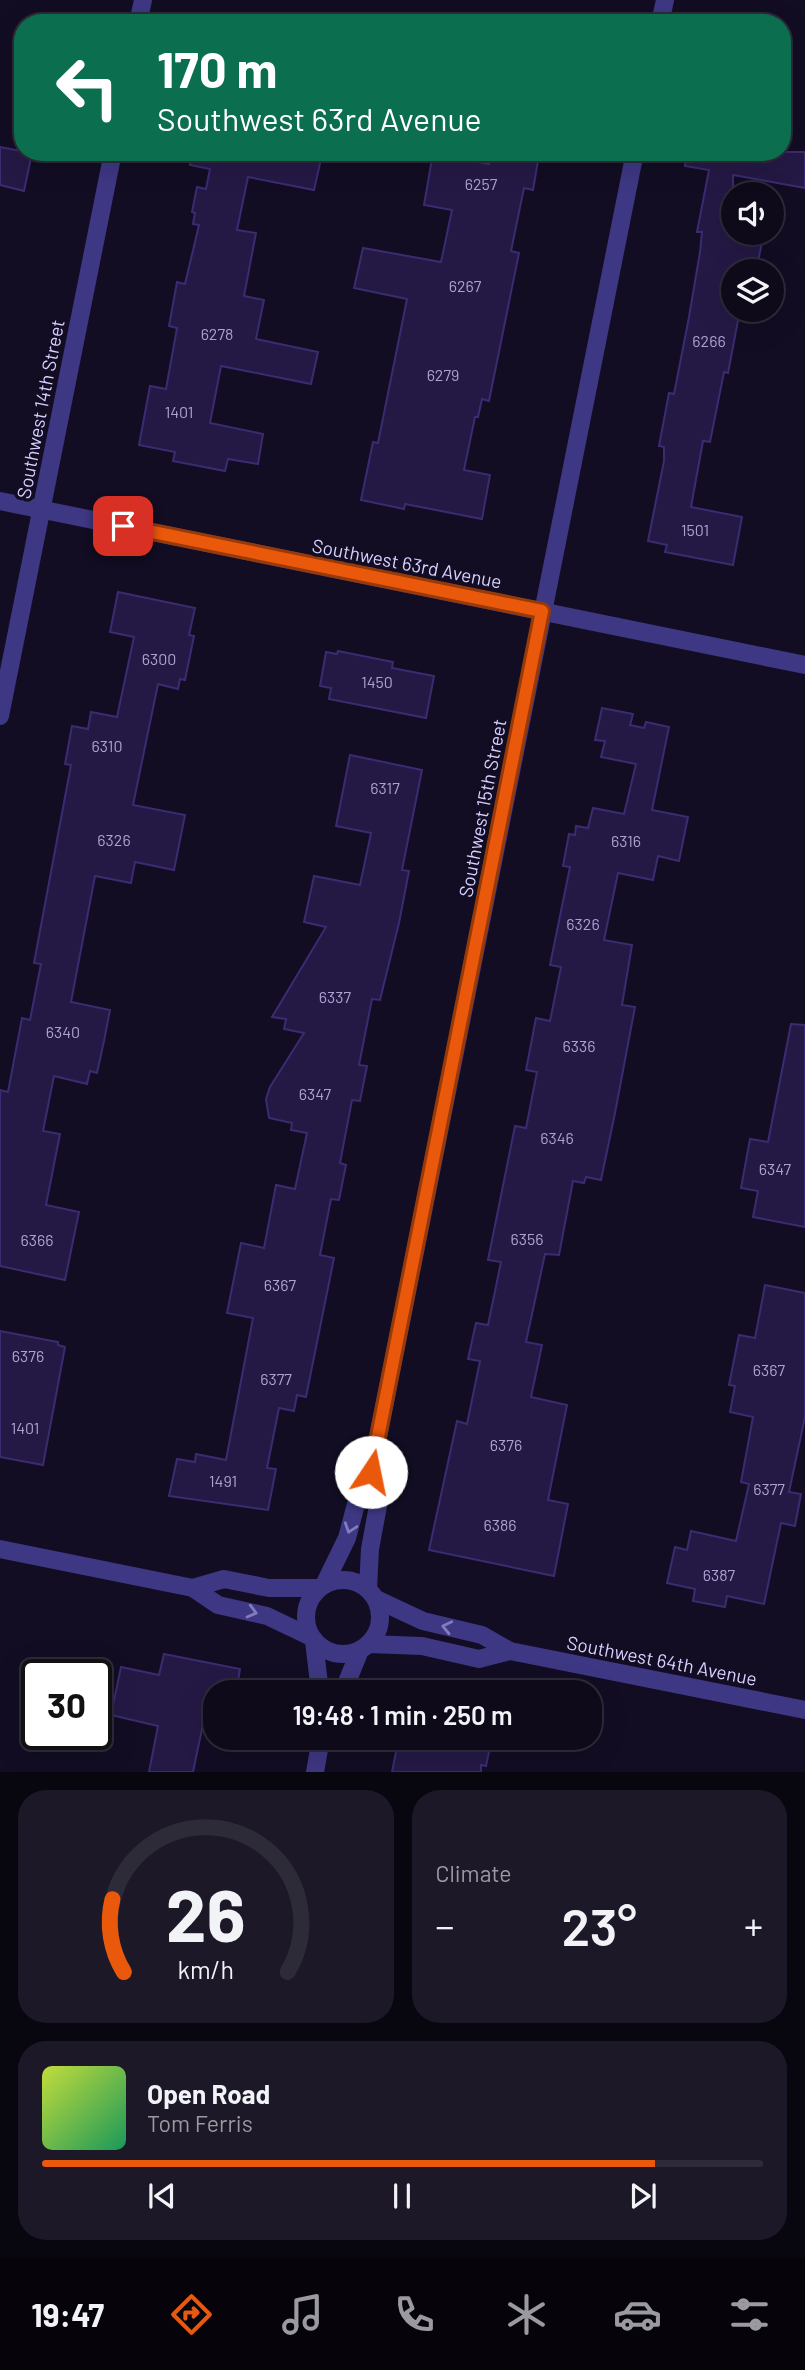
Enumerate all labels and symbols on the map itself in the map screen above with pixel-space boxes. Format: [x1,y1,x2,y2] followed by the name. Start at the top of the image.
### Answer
[465,174,498,193] house number: 6257
[449,276,482,295] house number: 6267
[11,318,69,500] street label: Southwest 14th Street
[201,324,233,343] house number: 6278
[692,331,726,350] house number: 6266
[427,365,459,384] house number: 6279
[165,402,193,421] house number: 1401
[93,496,153,556] pin
[681,520,709,539] house number: 1501
[310,533,504,593] street label: Southwest 63rd Avenue
[142,649,176,668] house number: 6300
[361,672,393,691] house number: 1450
[453,717,511,899] street label: Southwest 15th Street
[91,736,123,755] house number: 6310
[370,778,400,797] house number: 6317
[97,830,131,849] house number: 6326
[611,831,641,850] house number: 6316
[566,914,600,933] house number: 6326
[319,987,352,1006] house number: 6337
[46,1022,80,1041] house number: 6340
[563,1036,595,1055] house number: 6336
[299,1084,332,1103] house number: 6347
[540,1128,574,1147] house number: 6346
[759,1159,792,1178] house number: 6347
[511,1229,543,1248] house number: 6356
[21,1230,53,1249] house number: 6366
[264,1275,297,1294] house number: 6367
[12,1346,44,1365] house number: 6376
[753,1360,786,1379] house number: 6367
[260,1369,292,1388] house number: 6377
[11,1418,39,1437] house number: 1401
[334,1435,408,1509] position arrow
[490,1435,522,1454] house number: 6376
[209,1471,237,1490] house number: 1491
[753,1479,785,1498] house number: 6377
[483,1515,517,1534] house number: 6386
[344,1521,358,1534] one-way arrow
[703,1565,736,1584] house number: 6387
[246,1604,258,1618] one-way arrow
[441,1621,453,1635] one-way arrow
[565,1630,759,1690] street label: Southwest 64th Avenue
[21,1659,112,1750] speed limit sign: 30

